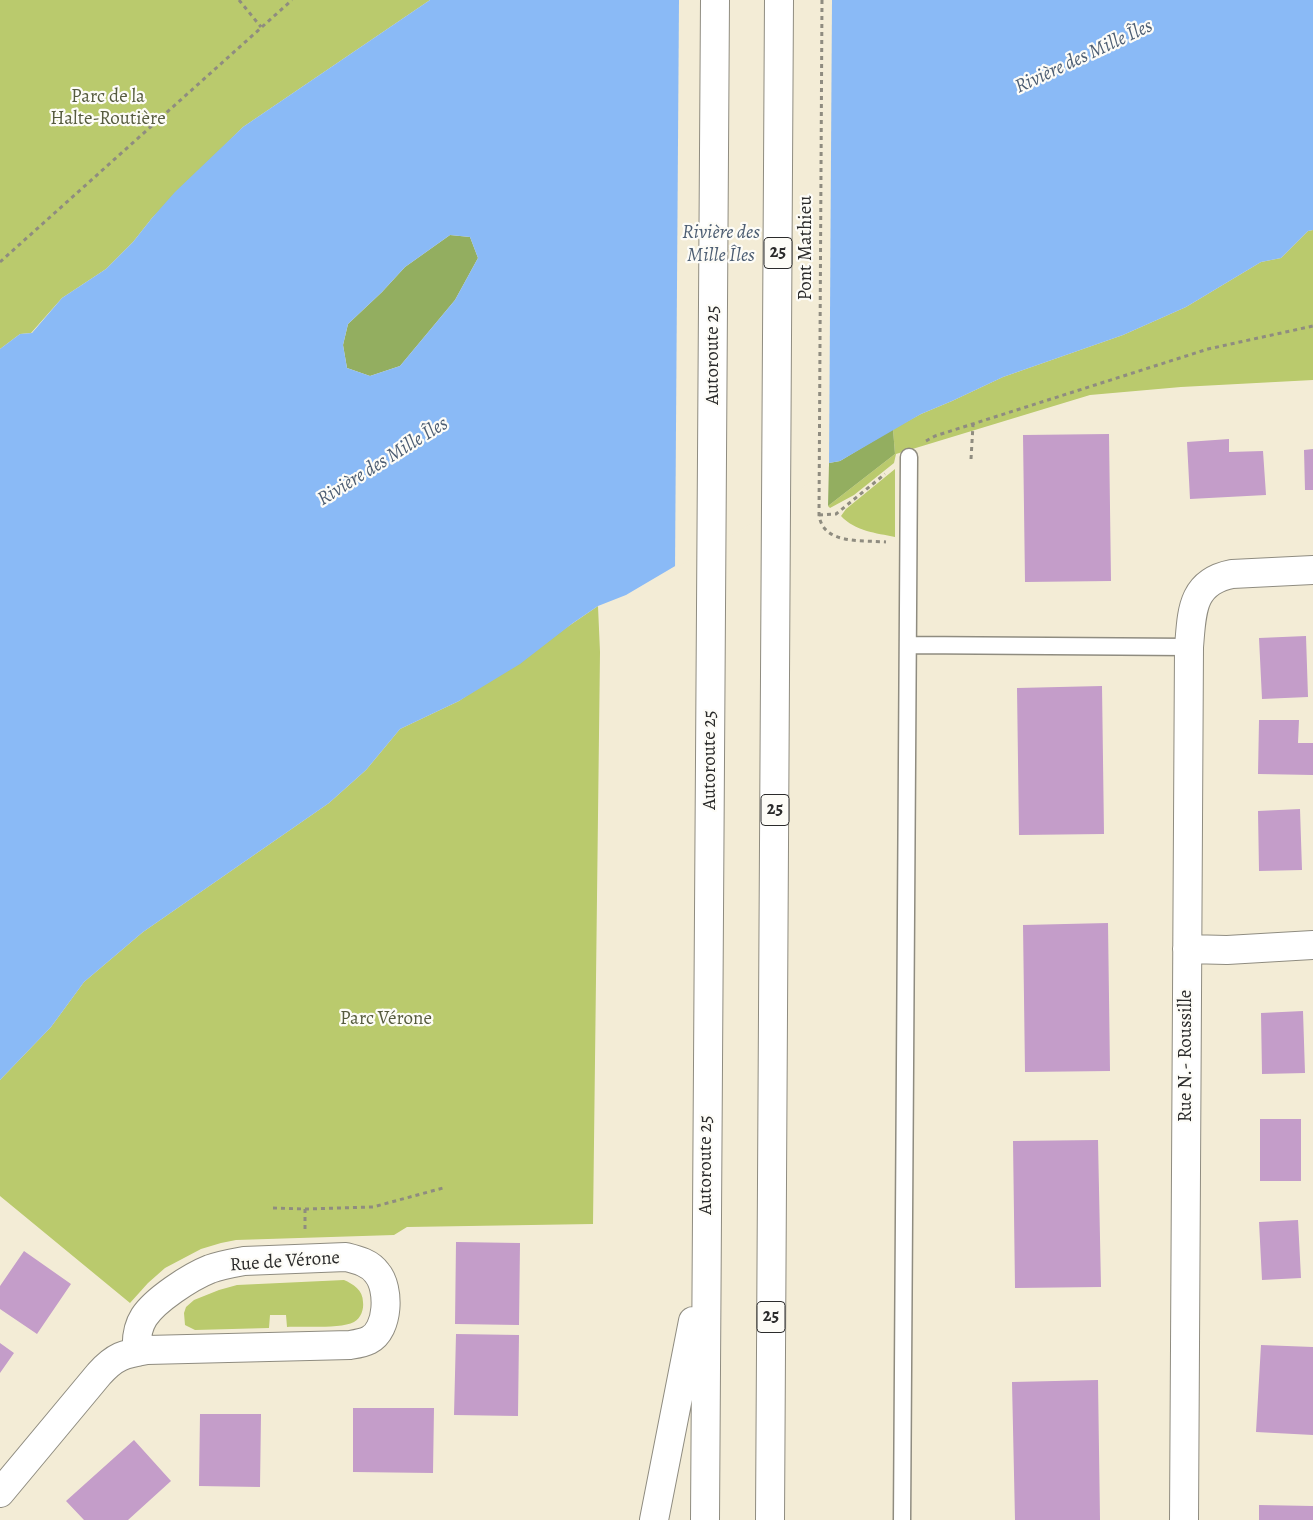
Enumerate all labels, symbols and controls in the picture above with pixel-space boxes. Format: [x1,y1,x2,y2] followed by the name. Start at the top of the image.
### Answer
[1011,15,1157,99] water label: Rivière des Mille Îles
[50,86,166,130] park label: Parc de la Halte-Routière
[795,196,817,300] street label: Pont Mathieu
[682,221,760,268] water label: Rivière des Mille Îles
[764,238,792,268] road number: 25
[702,305,724,405] street label: Autoroute 25
[313,412,453,512] water label: Rivière des Mille Îles
[699,710,721,810] street label: Autoroute 25
[761,794,789,826] road number: 25
[1175,990,1197,1122] street label: Rue N.- Roussille
[340,1008,432,1030] park label: Parc Vérone
[695,1115,717,1215] street label: Autoroute 25
[229,1247,341,1277] street label: Rue de Vérone
[757,1301,785,1332] road number: 25

